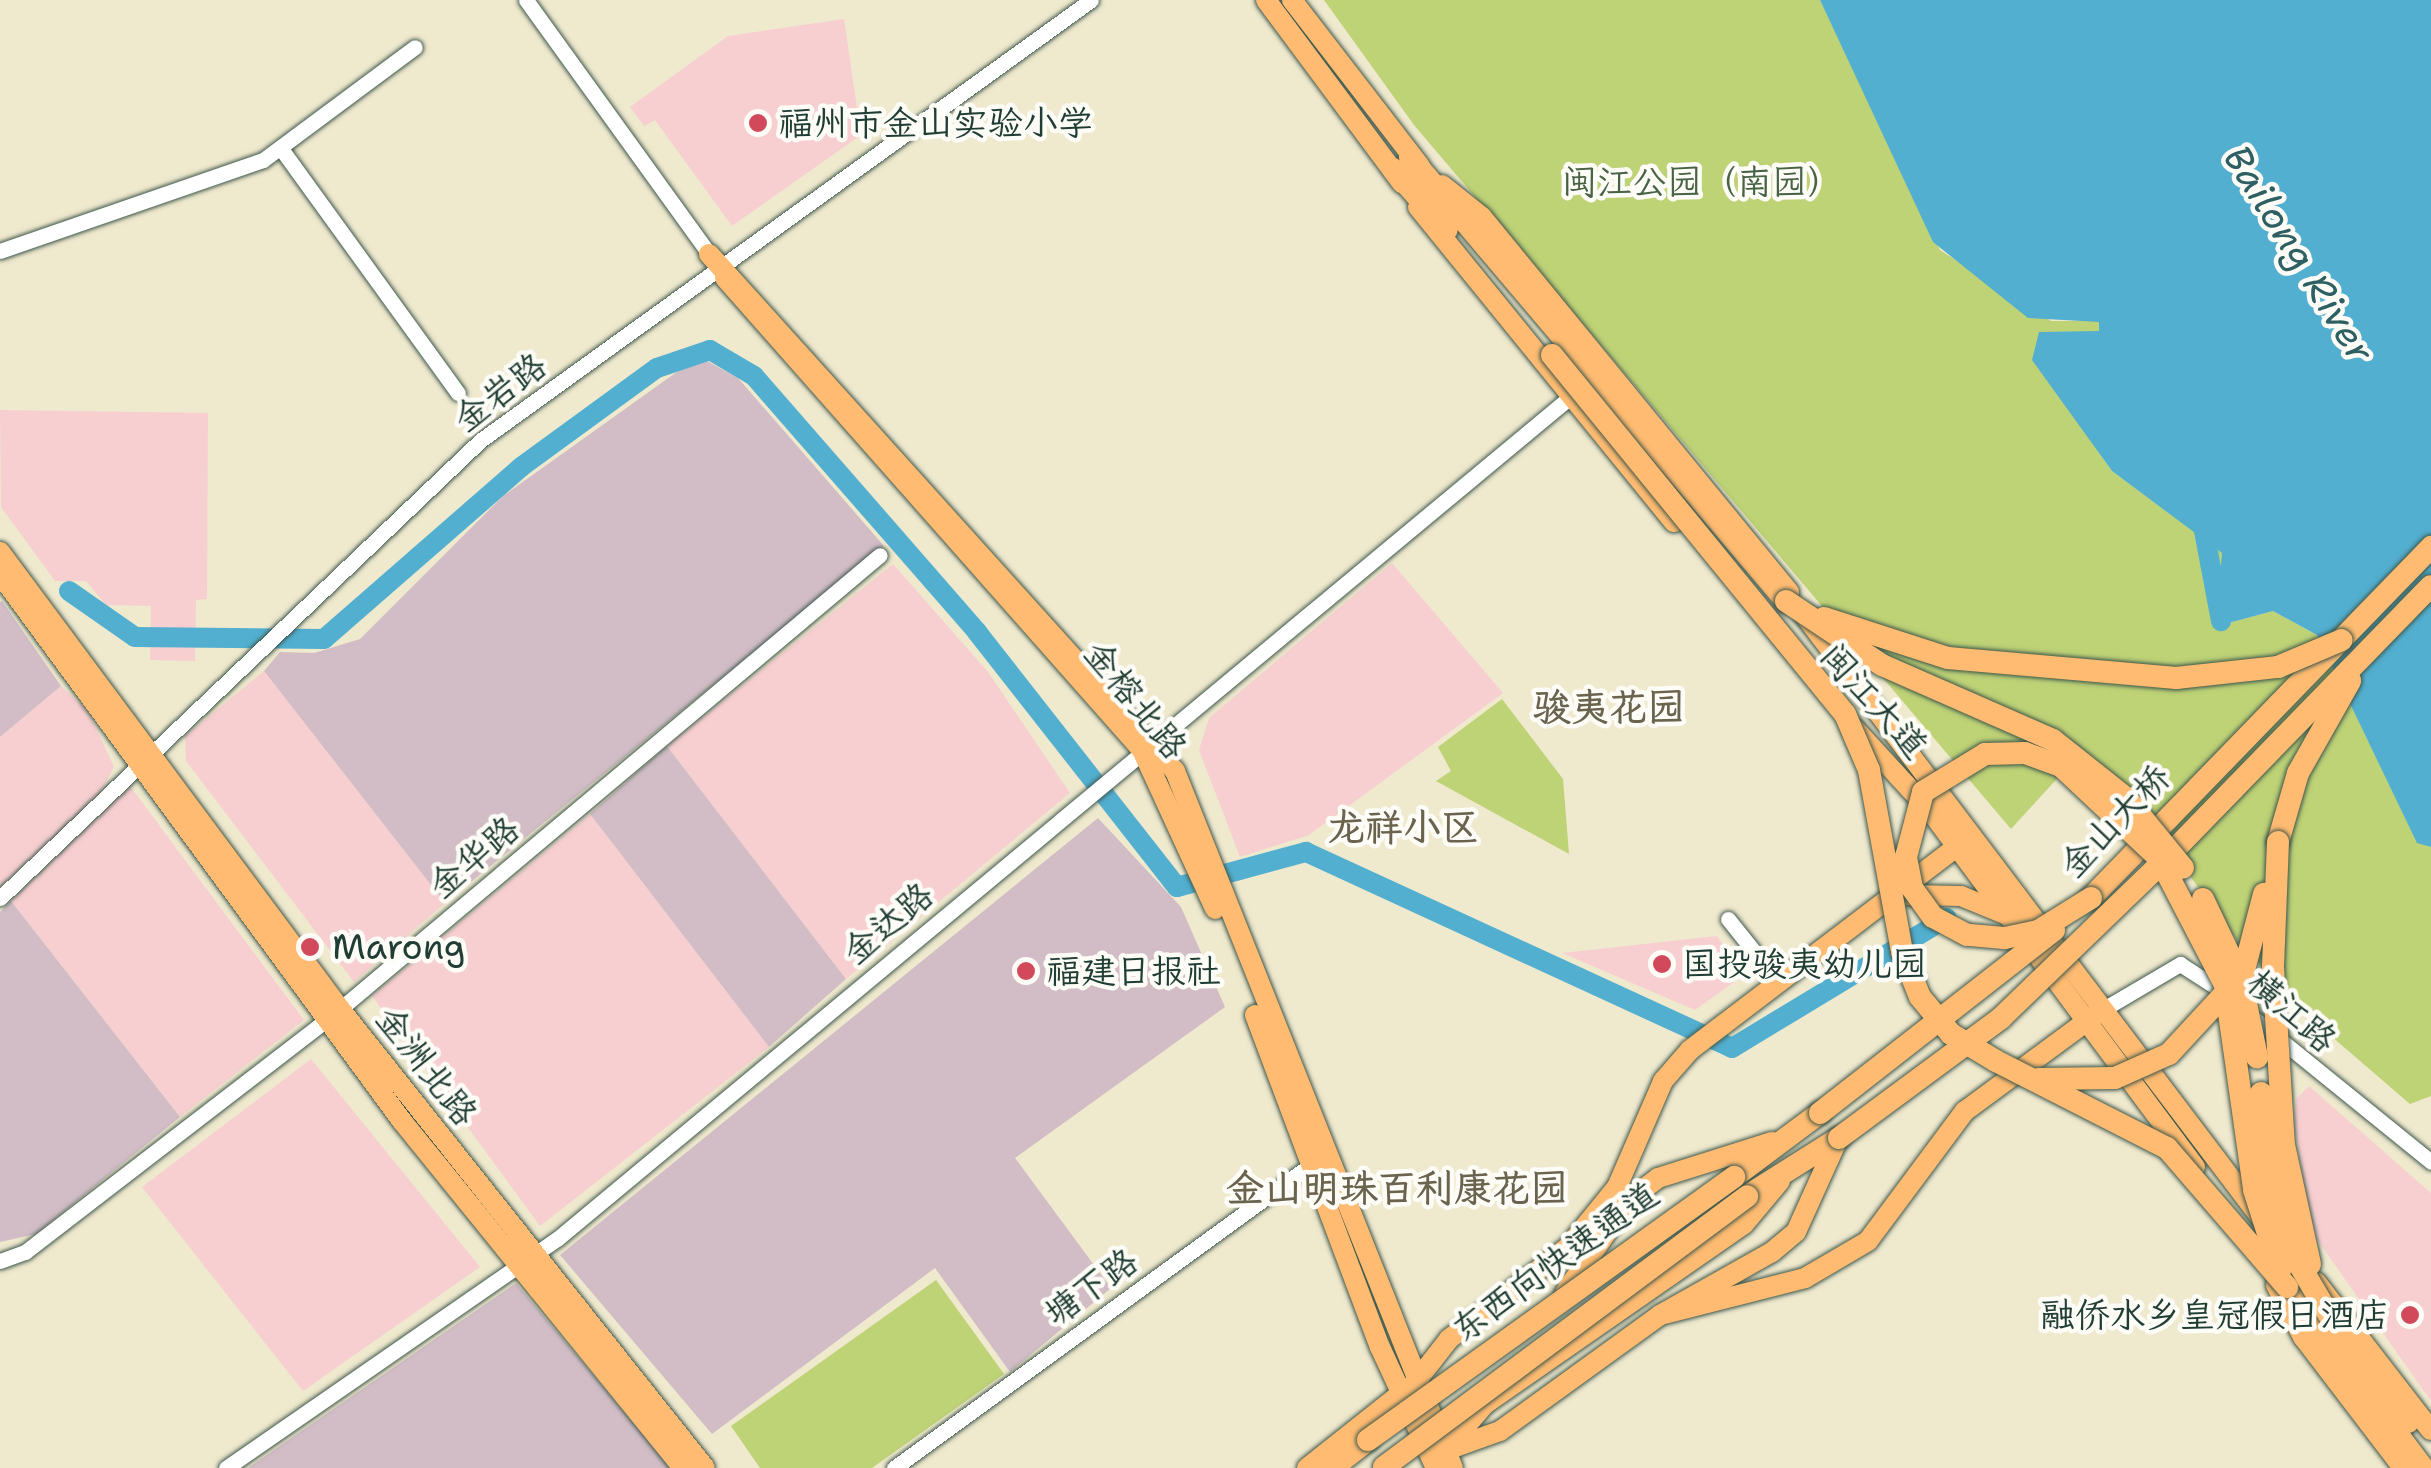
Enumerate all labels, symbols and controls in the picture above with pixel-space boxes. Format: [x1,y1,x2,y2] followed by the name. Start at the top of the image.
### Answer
[778,102,1093,144] place label: 福州市金山实验小学
[747,112,769,134] marker: 福州市金山实验小学
[2214,137,2384,371] water label: Bailong River
[1562,161,1842,203] park label: 闽江公园（南园）
[445,344,555,440] street label: 金岩路
[1076,632,1196,768] street label: 金榕北路
[1812,635,1936,767] street label: 闽江大道
[1533,684,1685,730] district label: 骏夷花园
[2051,756,2179,886] street label: 金山大桥
[1327,804,1479,850] district label: 龙祥小区
[420,807,528,907] street label: 金华路
[834,873,942,973] street label: 金达路
[332,926,465,968] place label: Marong
[297,934,323,960] marker: Marong
[1682,943,1927,985] place label: 国投骏夷幼儿园
[1046,950,1221,992] place label: 福建日报社
[1651,953,1673,975] marker: 国投骏夷幼儿园
[1015,960,1037,982] marker: 福建日报社
[2239,961,2345,1061] street label: 横江路
[367,998,487,1134] street label: 金洲北路
[1226,1165,1568,1211] district label: 金山明珠百利康花园
[1444,1173,1666,1351] street label: 东西向快速通道
[1036,1239,1146,1335] street label: 塘下路
[2040,1294,2390,1336] place label: 融侨水乡皇冠假日酒店
[2399,1304,2421,1326] marker: 融侨水乡皇冠假日酒店

